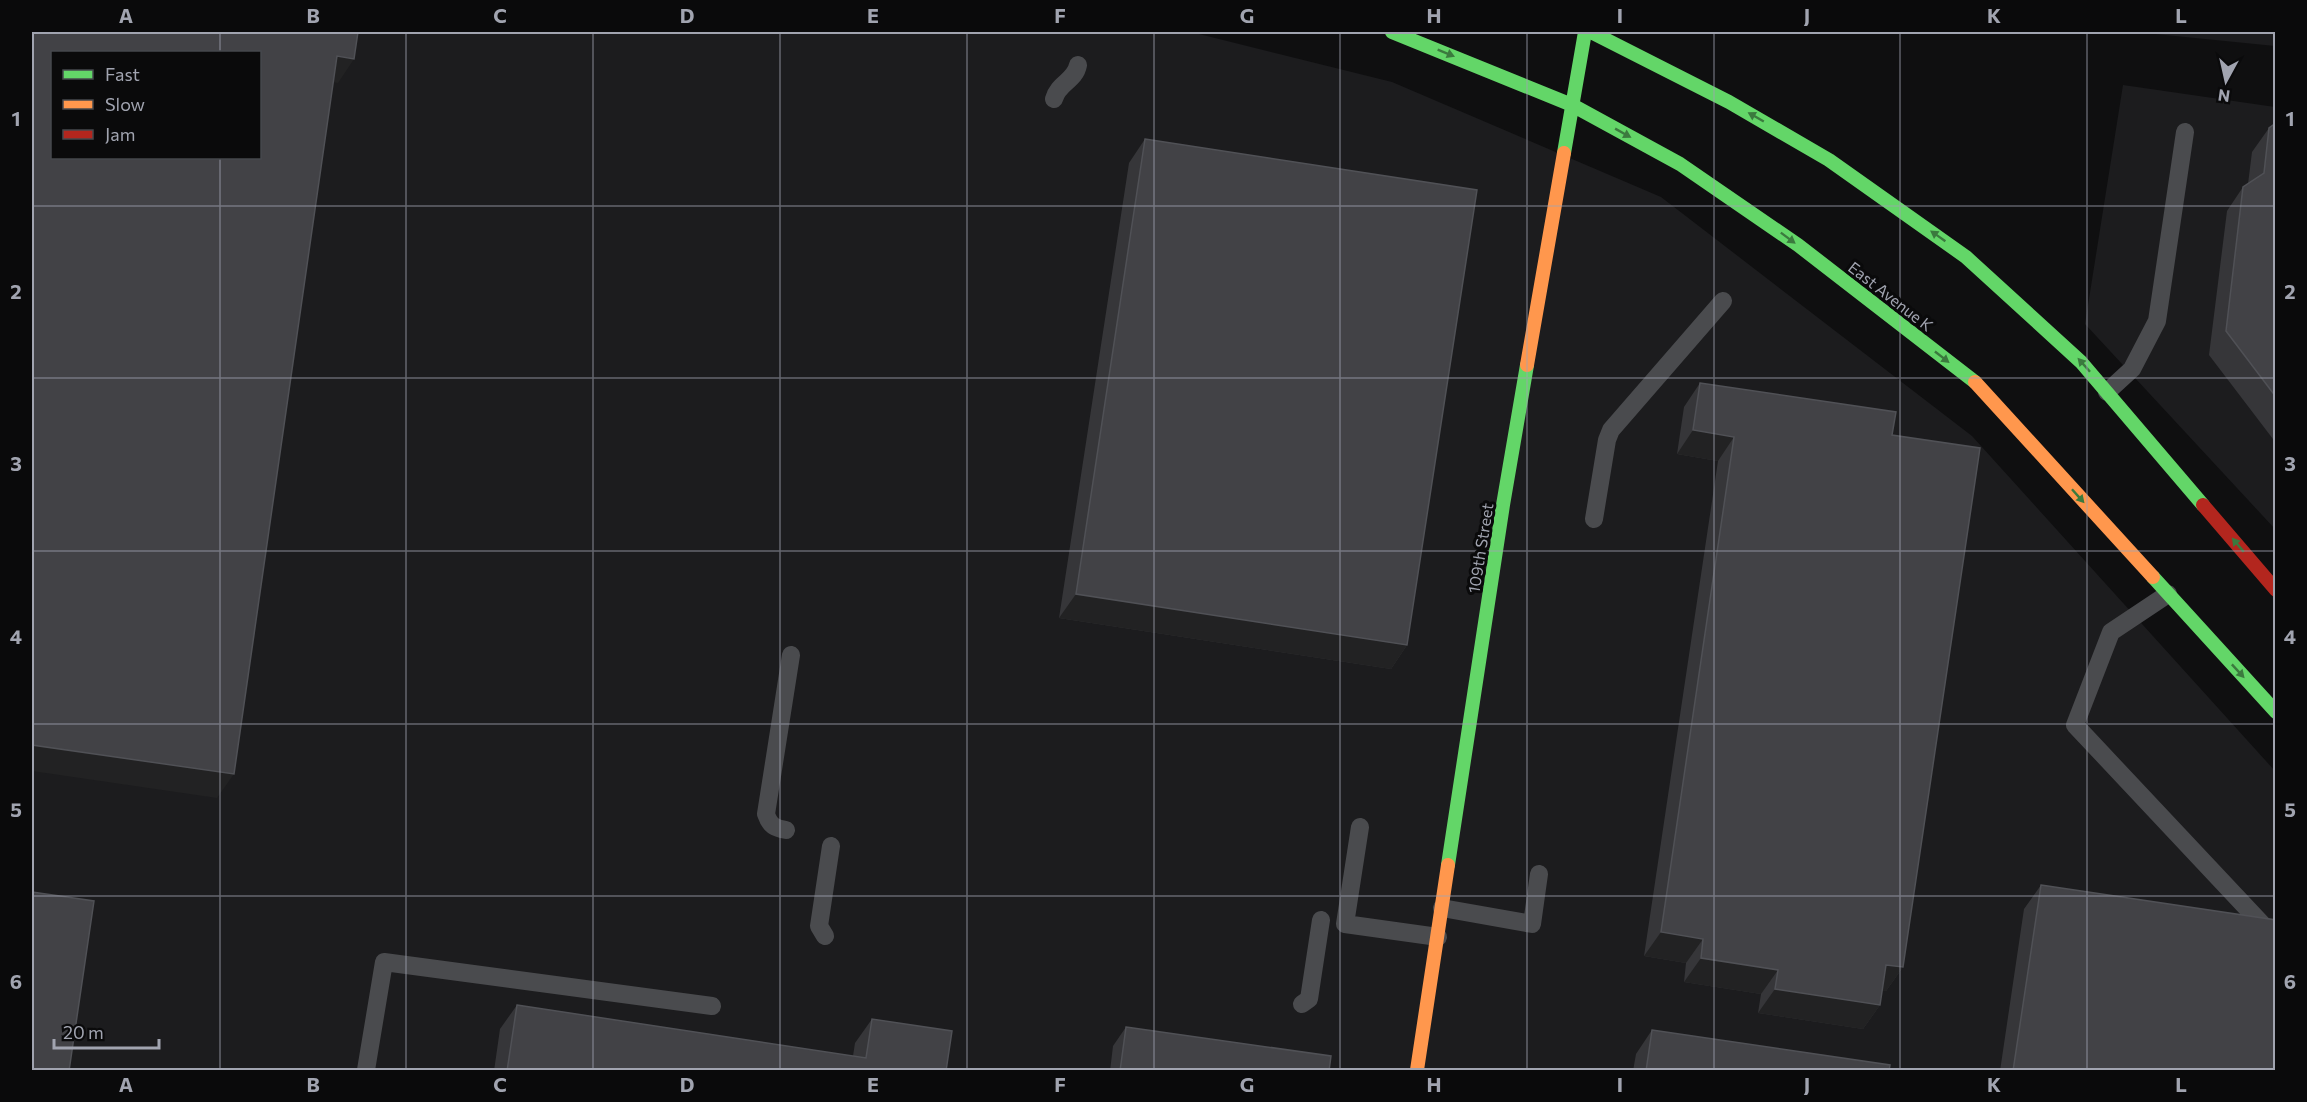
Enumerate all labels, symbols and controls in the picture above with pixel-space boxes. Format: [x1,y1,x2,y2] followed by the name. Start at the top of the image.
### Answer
[119,3,133,27] text: A
[306,3,320,27] text: B
[493,3,507,27] text: C
[680,3,694,27] text: D
[867,3,879,27] text: E
[1054,3,1066,27] text: F
[1240,3,1254,27] text: G
[1427,3,1442,27] text: H
[1617,3,1623,27] text: I
[1804,3,1810,27] text: J
[1987,3,2001,27] text: K
[2175,3,2187,27] text: L
[1437,49,1455,59] one-way arrow
[51,51,261,159] legend
[2196,51,2256,111] north arrow
[105,63,140,85] text: Fast
[2217,86,2231,107] text: N
[105,93,145,115] text: Slow
[11,106,21,130] text: 1
[2285,106,2295,130] text: 1
[1748,112,1764,123] one-way arrow
[105,123,135,145] text: Jam
[1615,128,1632,138] one-way arrow
[1930,230,1946,242] one-way arrow
[1780,231,1795,243] one-way arrow
[1845,257,1937,335] street label: East Avenue K
[10,279,22,303] text: 2
[2284,279,2296,303] text: 2
[1934,350,1950,363] one-way arrow
[2078,358,2091,373] one-way arrow
[10,451,22,475] text: 3
[2284,451,2296,475] text: 3
[2071,488,2085,503] one-way arrow
[1463,501,1497,594] street label: 109th Street
[2231,537,2244,553] one-way arrow
[10,624,22,648] text: 4
[2284,624,2296,648] text: 4
[2231,663,2245,678] one-way arrow
[10,797,22,821] text: 5
[2284,797,2296,821] text: 5
[10,969,22,993] text: 6
[2284,969,2296,993] text: 6
[54,1012,159,1050] scale bar
[63,1021,104,1043] text: 20 m
[119,1072,133,1096] text: A
[306,1072,320,1096] text: B
[493,1072,507,1096] text: C
[680,1072,694,1096] text: D
[867,1072,879,1096] text: E
[1054,1072,1066,1096] text: F
[1240,1072,1254,1096] text: G
[1427,1072,1442,1096] text: H
[1617,1072,1623,1096] text: I
[1804,1072,1810,1096] text: J
[1987,1072,2001,1096] text: K
[2175,1072,2187,1096] text: L

